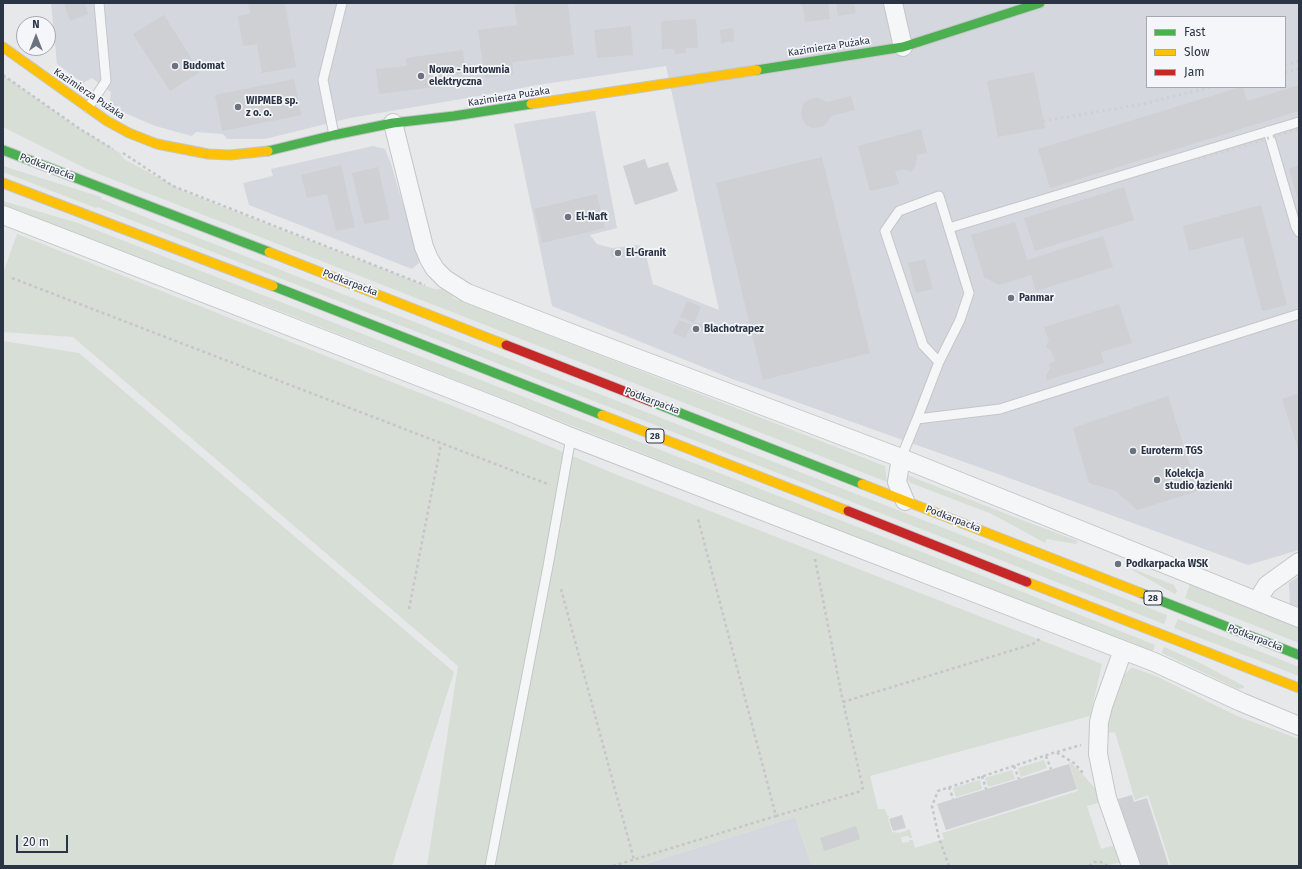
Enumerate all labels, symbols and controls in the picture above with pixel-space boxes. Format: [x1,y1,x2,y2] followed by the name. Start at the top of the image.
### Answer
[16,16,56,56] north arrow
[1146,16,1286,88] legend
[32,18,40,31] text: N
[1184,25,1206,39] text: Fast
[787,35,871,59] street label: Kazimierza Pużaka
[1184,45,1210,59] text: Slow
[183,60,225,72] place label: Budomat
[170,61,180,71] marker: Budomat
[429,64,510,88] place label: Nowa - hurtownia elektryczna
[1184,65,1204,79] text: Jam
[51,66,127,122] street label: Kazimierza Pużaka
[416,71,426,81] marker: Nowa - hurtownia elektryczna
[467,85,551,109] street label: Kazimierza Pużaka
[246,95,298,118] place label: WIPMEB sp. z o. o.
[233,102,243,112] marker: WIPMEB sp. z o. o.
[18,151,76,183] street label: Podkarpacka
[576,211,608,223] place label: El-Naft
[563,212,573,222] marker: El-Naft
[626,247,666,259] place label: El-Granit
[613,248,623,258] marker: El-Granit
[321,267,379,299] street label: Podkarpacka
[1019,292,1054,304] place label: Panmar
[1006,293,1016,303] marker: Panmar
[704,323,764,335] place label: Blachotrapez
[691,324,701,334] marker: Blachotrapez
[623,385,681,417] street label: Podkarpacka
[646,429,664,443] road number: 28
[1141,445,1203,457] place label: Euroterm TGS
[1128,446,1138,456] marker: Euroterm TGS
[1165,468,1232,492] place label: Kolekcja studio łazienki
[1152,475,1162,485] marker: Kolekcja studio łazienki
[924,503,982,535] street label: Podkarpacka
[1126,558,1208,570] place label: Podkarpacka WSK
[1113,559,1123,569] marker: Podkarpacka WSK
[1144,591,1162,605] road number: 28
[1226,622,1284,654] street label: Podkarpacka
[18,827,70,853] scale bar
[23,835,49,849] text: 20 m

